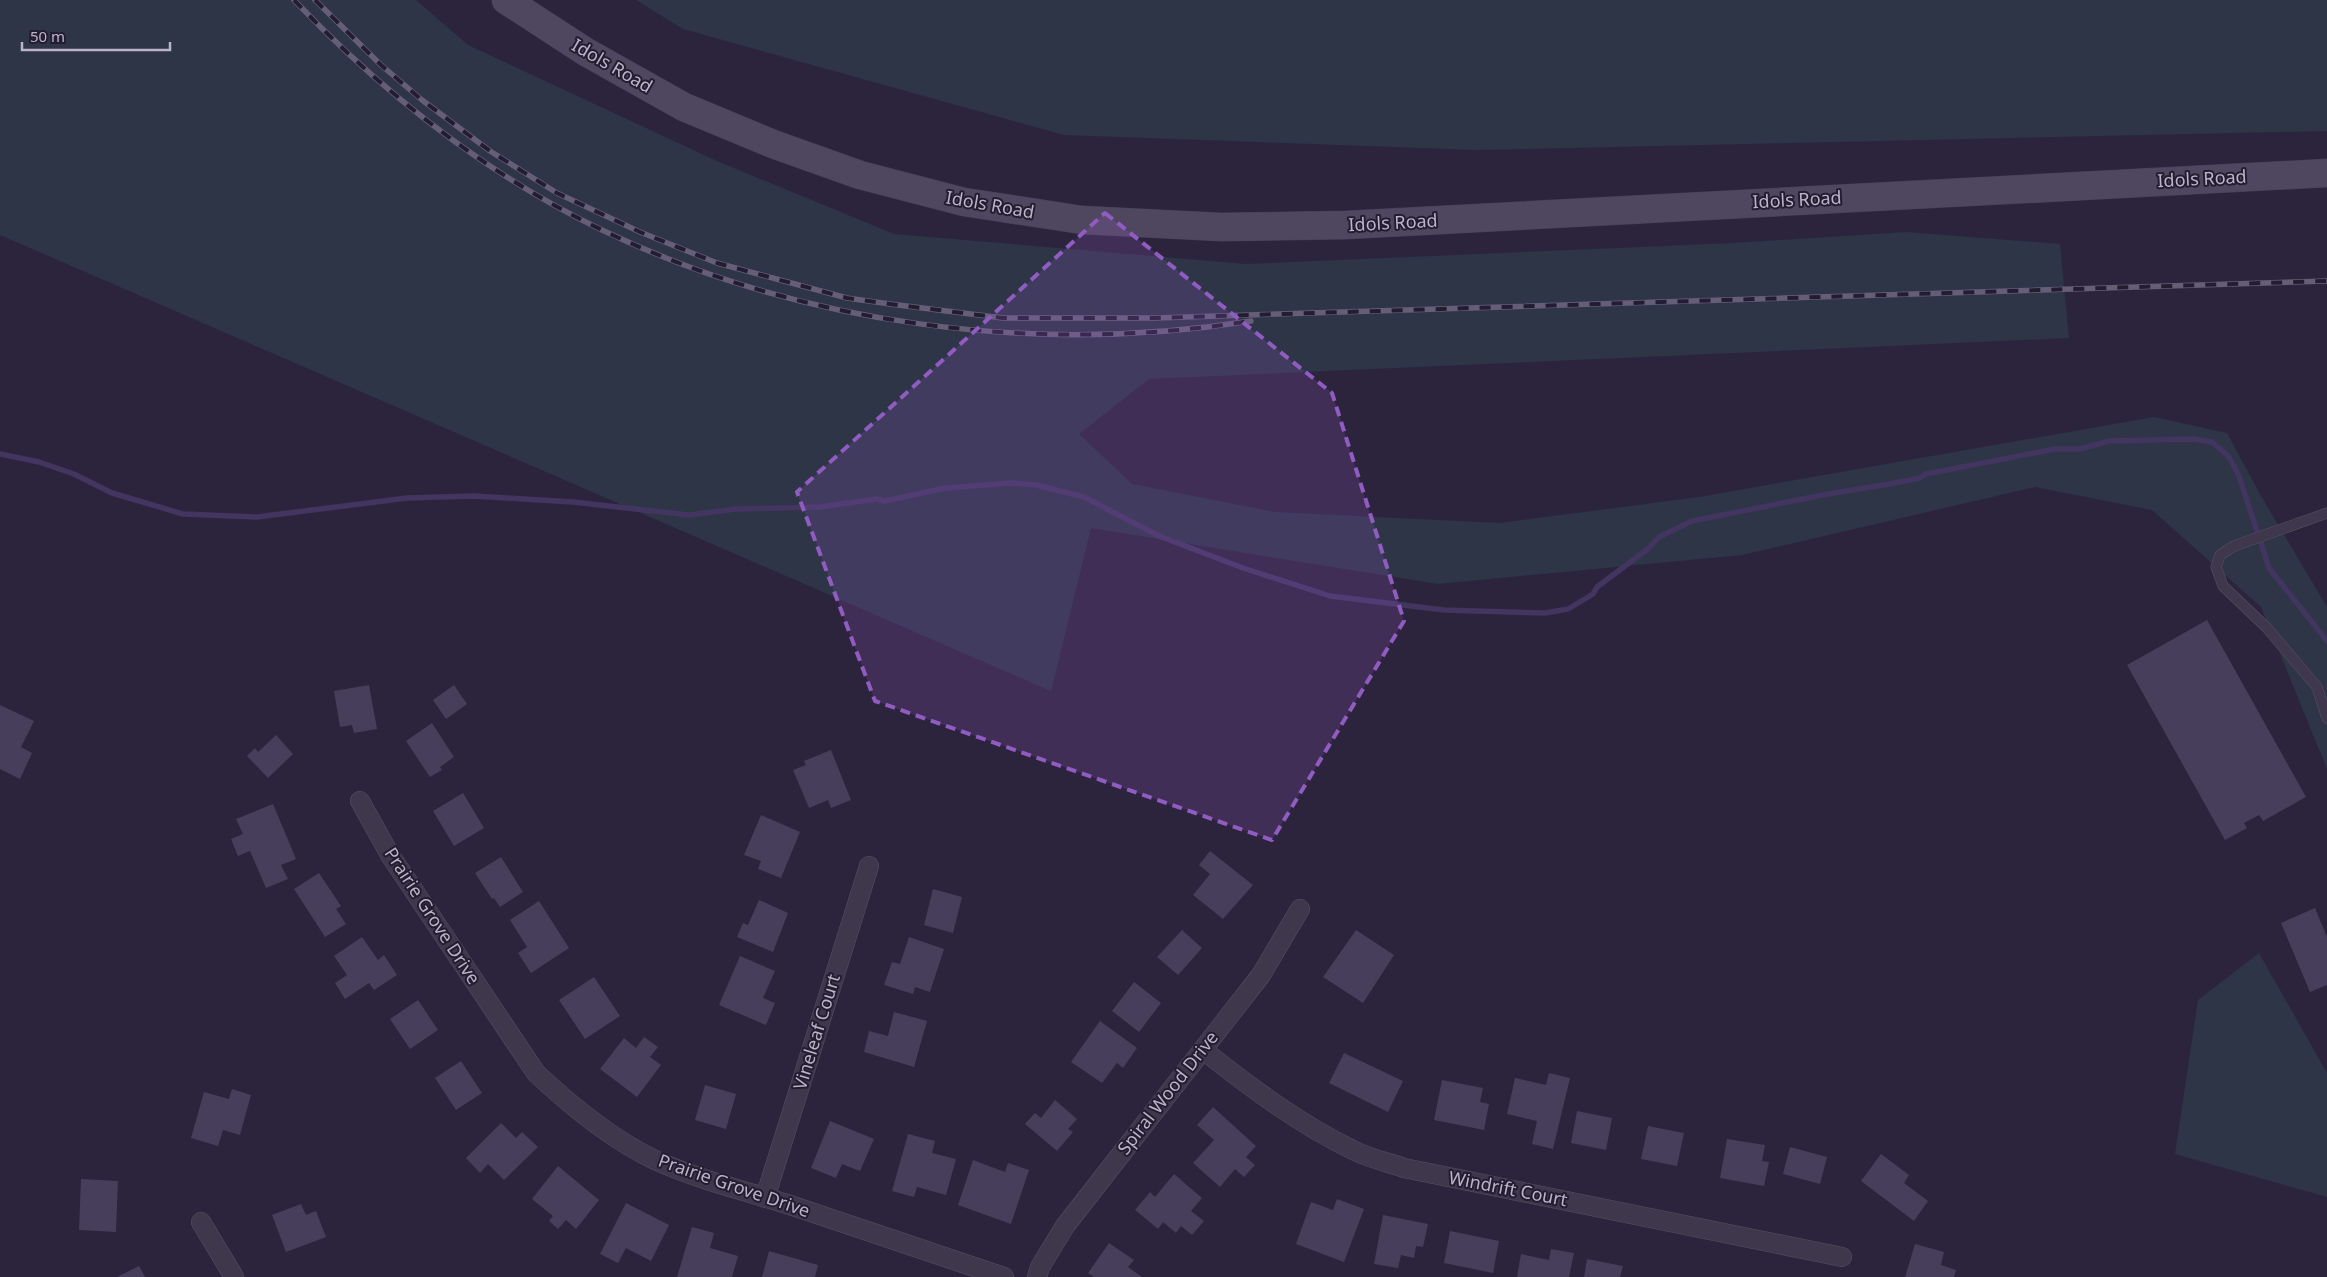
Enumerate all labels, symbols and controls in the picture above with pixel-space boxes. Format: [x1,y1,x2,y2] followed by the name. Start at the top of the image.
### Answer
[22,20,170,52] scale bar
[30,26,65,46] text: 50 m
[568,32,657,98] street label: Idols Road
[2157,164,2247,192] street label: Idols Road
[944,184,1036,224] street label: Idols Road
[1752,185,1842,213] street label: Idols Road
[1348,208,1438,236] street label: Idols Road
[380,842,486,989] street label: Prairie Grove Drive
[787,970,845,1093] street label: Vineleaf Court
[1111,1026,1223,1159] street label: Spiral Wood Drive
[655,1148,813,1222] street label: Prairie Grove Drive
[1447,1165,1570,1211] street label: Windrift Court

